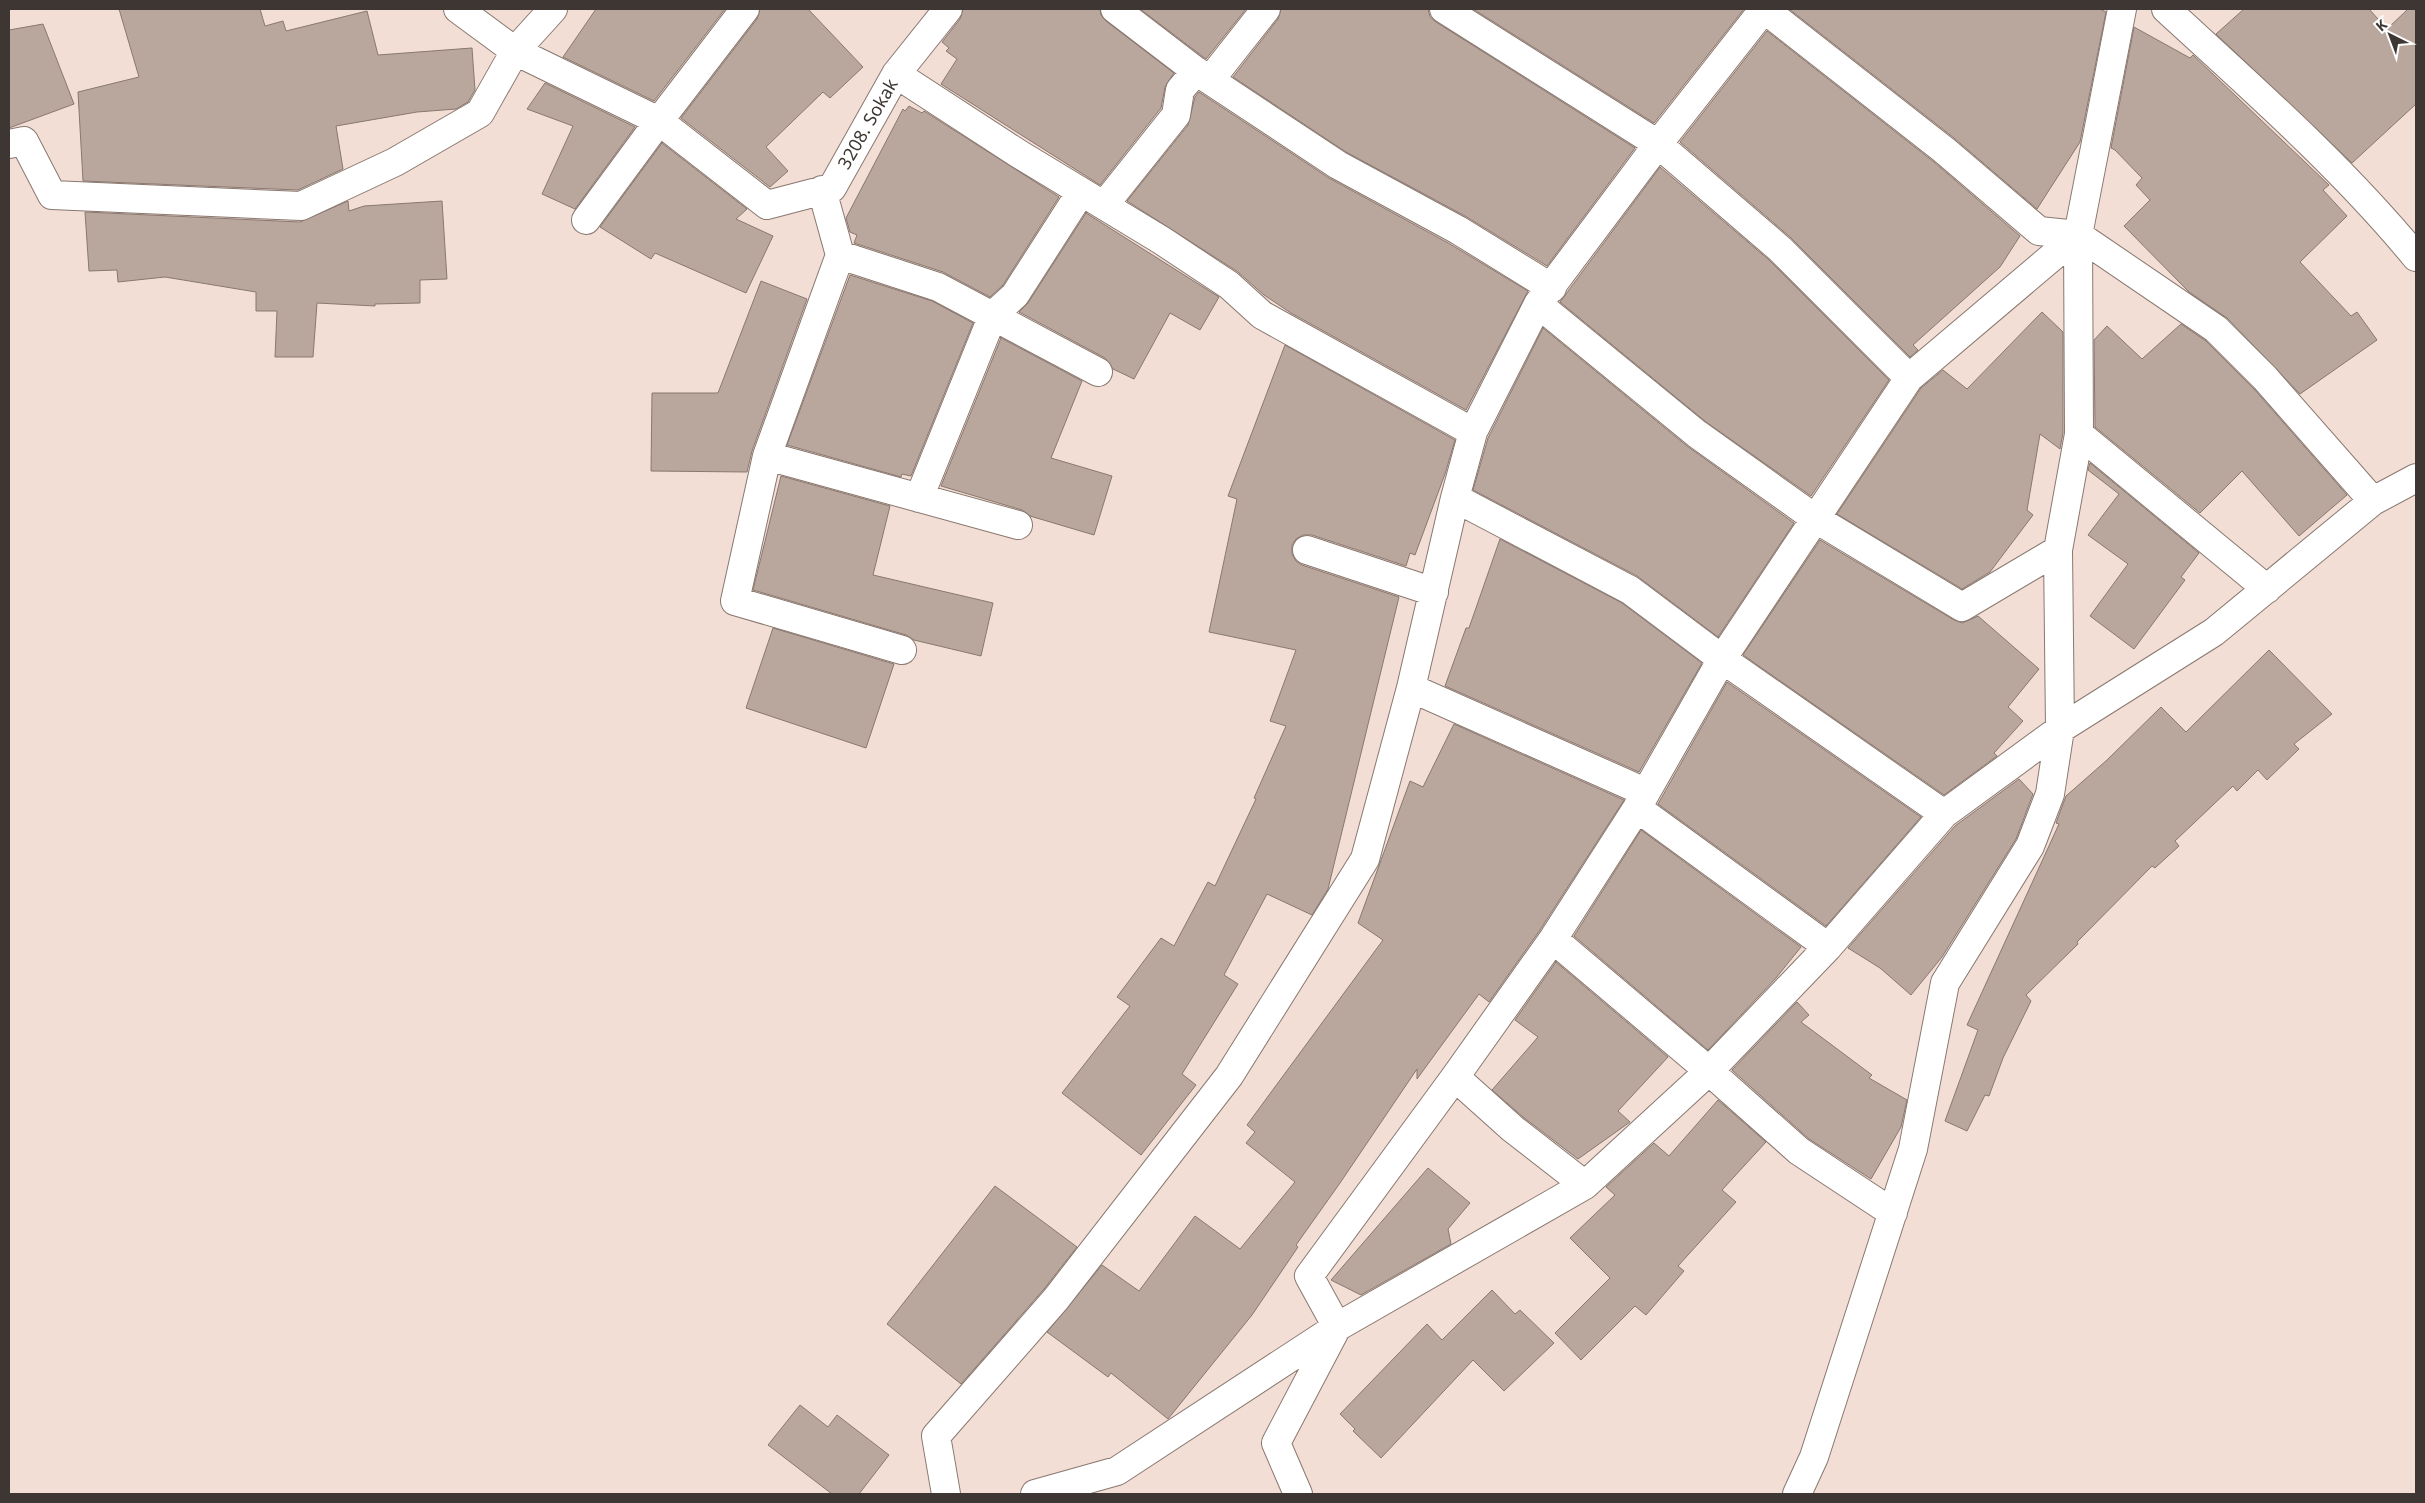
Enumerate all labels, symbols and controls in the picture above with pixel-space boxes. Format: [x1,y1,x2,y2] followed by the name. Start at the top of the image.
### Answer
[2365,10,2415,60] north arrow
[2371,14,2391,35] text: K
[832,74,903,173] street label: 3208. Sokak

